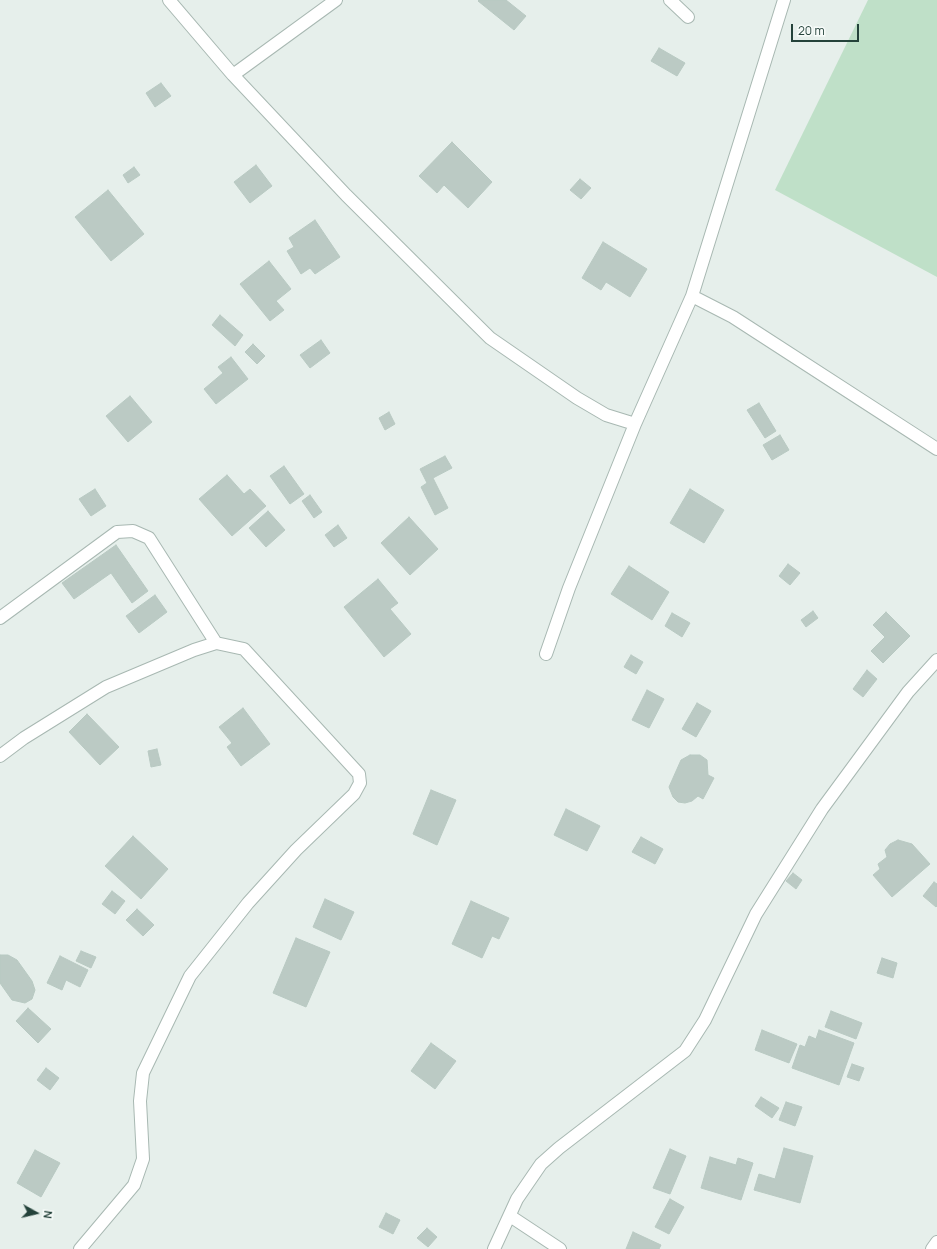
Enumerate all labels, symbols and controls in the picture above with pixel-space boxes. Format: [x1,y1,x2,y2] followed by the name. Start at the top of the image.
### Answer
[793,16,861,42] scale bar
[798,22,825,39] text: 20 m
[16,1193,56,1233] north arrow
[40,1210,56,1220] text: N

